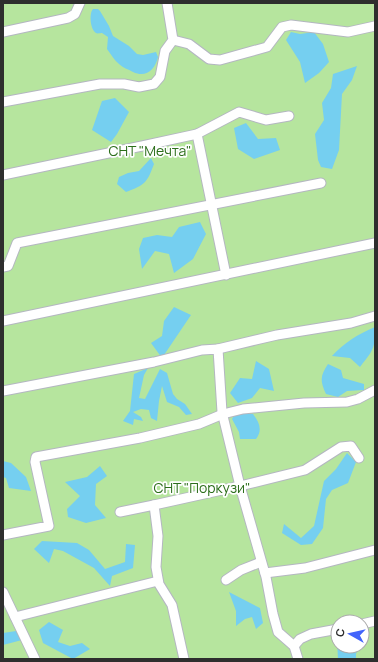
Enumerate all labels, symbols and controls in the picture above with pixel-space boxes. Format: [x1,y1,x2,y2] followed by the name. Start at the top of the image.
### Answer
[108,141,192,160] park label: СНТ "Мечта"
[154,478,250,497] park label: СНТ "Поркузи"
[330,614,370,654] north arrow
[332,627,348,638] text: С

